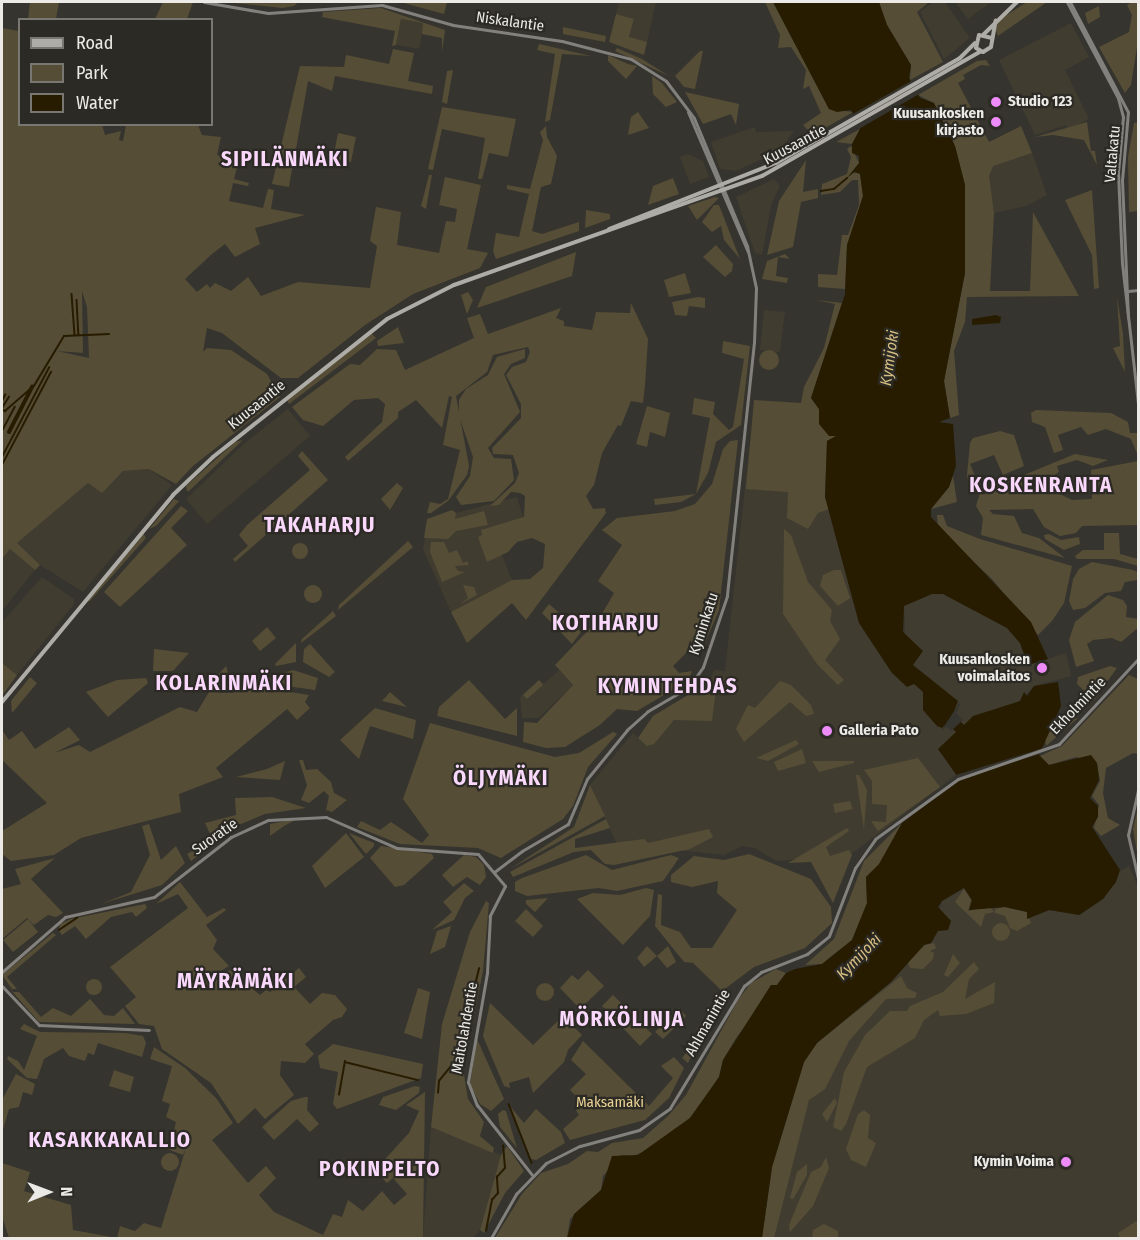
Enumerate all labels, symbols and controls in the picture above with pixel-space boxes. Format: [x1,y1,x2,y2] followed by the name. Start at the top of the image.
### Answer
[475,8,545,36] street label: Niskalantie
[18,18,213,126] legend
[76,32,113,54] text: Road
[76,62,108,84] text: Park
[76,92,119,114] text: Water
[1008,93,1072,111] place label: Studio 123
[989,95,1003,109] marker: Studio 123
[893,104,984,139] place label: Kuusankosken kirjasto
[989,115,1003,129] marker: Kuusankosken kirjasto
[761,121,829,169] street label: Kuusaantie
[1102,125,1124,183] street label: Valtakatu
[221,146,349,172] district label: SIPILÄNMÄKI
[877,329,903,387] water label: Kymijoki
[225,376,289,434] street label: Kuusaantie
[969,472,1113,498] district label: KOSKENRANTA
[264,512,376,538] district label: TAKAHARJU
[685,591,723,657] street label: Kyminkatu
[552,610,660,636] district label: KOTIHARJU
[939,650,1030,685] place label: Kuusankosken voimalaitos
[1035,661,1049,675] marker: Kuusankosken voimalaitos
[155,670,293,696] district label: KOLARINMÄKI
[598,673,738,699] district label: KYMINTEHDAS
[1046,673,1110,739] street label: Ekholmintie
[839,722,919,740] place label: Galleria Pato
[820,724,834,738] marker: Galleria Pato
[453,765,549,791] district label: ÖLJYMÄKI
[189,815,241,859] street label: Suoratie
[833,930,885,984] water label: Kymijoki
[177,968,295,994] district label: MÄYRÄMÄKI
[448,981,482,1075] street label: Maitolahdentie
[682,986,734,1060] street label: Ahlmanintie
[559,1006,685,1032] district label: MÖRKÖLINJA
[576,1094,644,1112] park label: Maksamäki
[28,1127,192,1153] district label: KASAKKAKALLIO
[974,1153,1054,1171] place label: Kymin Voima
[1059,1155,1073,1169] marker: Kymin Voima
[319,1156,441,1182] district label: POKINPELTO
[18,1162,78,1222] north arrow
[57,1187,76,1197] text: N

